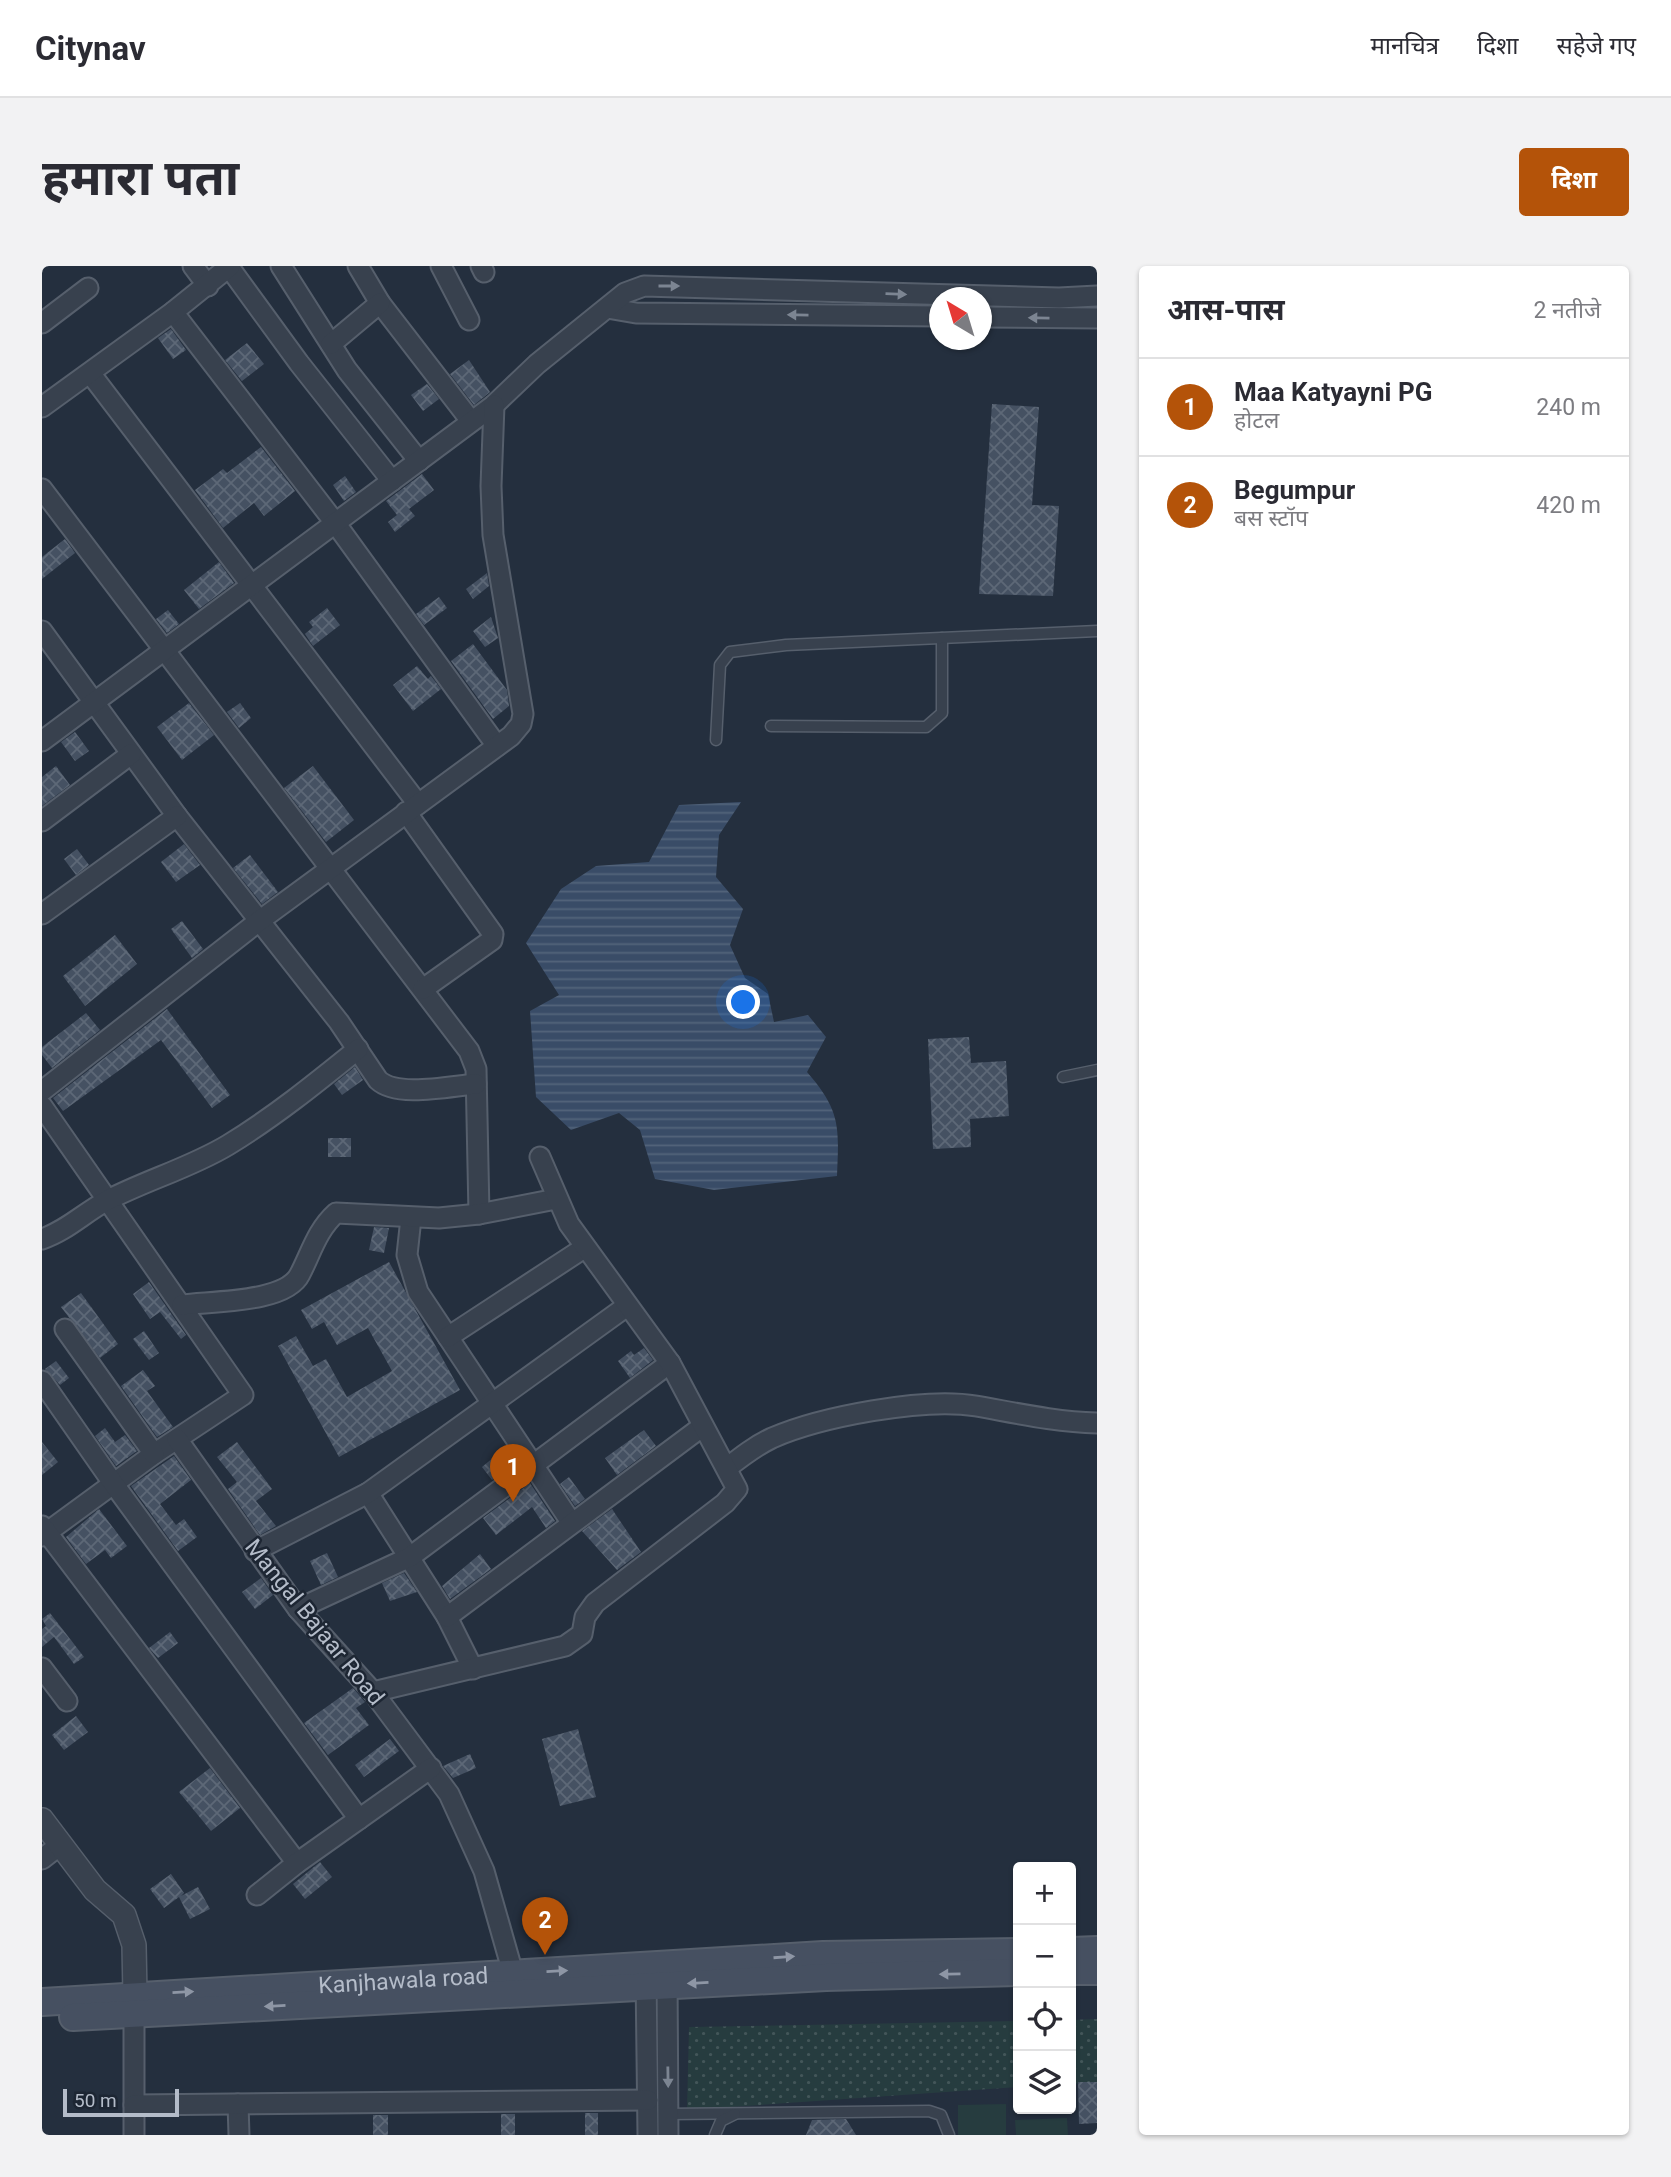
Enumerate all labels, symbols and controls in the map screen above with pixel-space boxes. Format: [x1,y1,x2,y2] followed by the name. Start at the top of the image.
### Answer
[35,29,146,68] text: Citynav
[1370,32,1439,60] text: मानचित्र
[1477,32,1518,60] text: दिशा
[1556,32,1636,60] text: सहेजे गए
[1519,148,1629,216] button: दिशा
[42,150,239,207] text: हमारा पता
[658,280,680,292] one-way arrow
[929,287,992,350] north arrow
[886,288,908,299] one-way arrow
[1167,292,1285,327] text: आस-पास
[1533,297,1601,324] text: 2 नतीजे
[787,309,809,321] one-way arrow
[1028,312,1050,324] one-way arrow
[1234,377,1432,407] text: Maa Katyayni PG
[1183,394,1197,421] text: 1
[1536,394,1601,421] text: 240 m
[1234,407,1279,434] text: होटल
[1234,475,1355,505] text: Begumpur
[1183,492,1197,519] text: 2
[1536,492,1601,519] text: 420 m
[1234,505,1308,532] text: बस स्टॉप
[726,985,760,1019] your location
[490,1444,536,1502] pin: 1
[239,1534,390,1711] street label: Mangal Bajaar Road
[1013,1862,1076,2114] map controls
[1013,1862,1076,1925] button: +
[522,1897,568,1955] pin: 2
[1013,1925,1076,1988] button: −
[774,1952,796,1963] one-way arrow
[318,1962,489,1999] street label: Kanjhawala road
[547,1965,569,1976] one-way arrow
[939,1968,961,1980] one-way arrow
[687,1977,709,1988] one-way arrow
[173,1986,195,1997] one-way arrow
[1013,1988,1076,2051] button: locate
[264,2001,286,2012] one-way arrow
[1013,2051,1076,2114] button: layers
[662,2066,674,2088] one-way arrow
[63,2086,178,2118] scale bar
[74,2089,117,2112] text: 50 m

